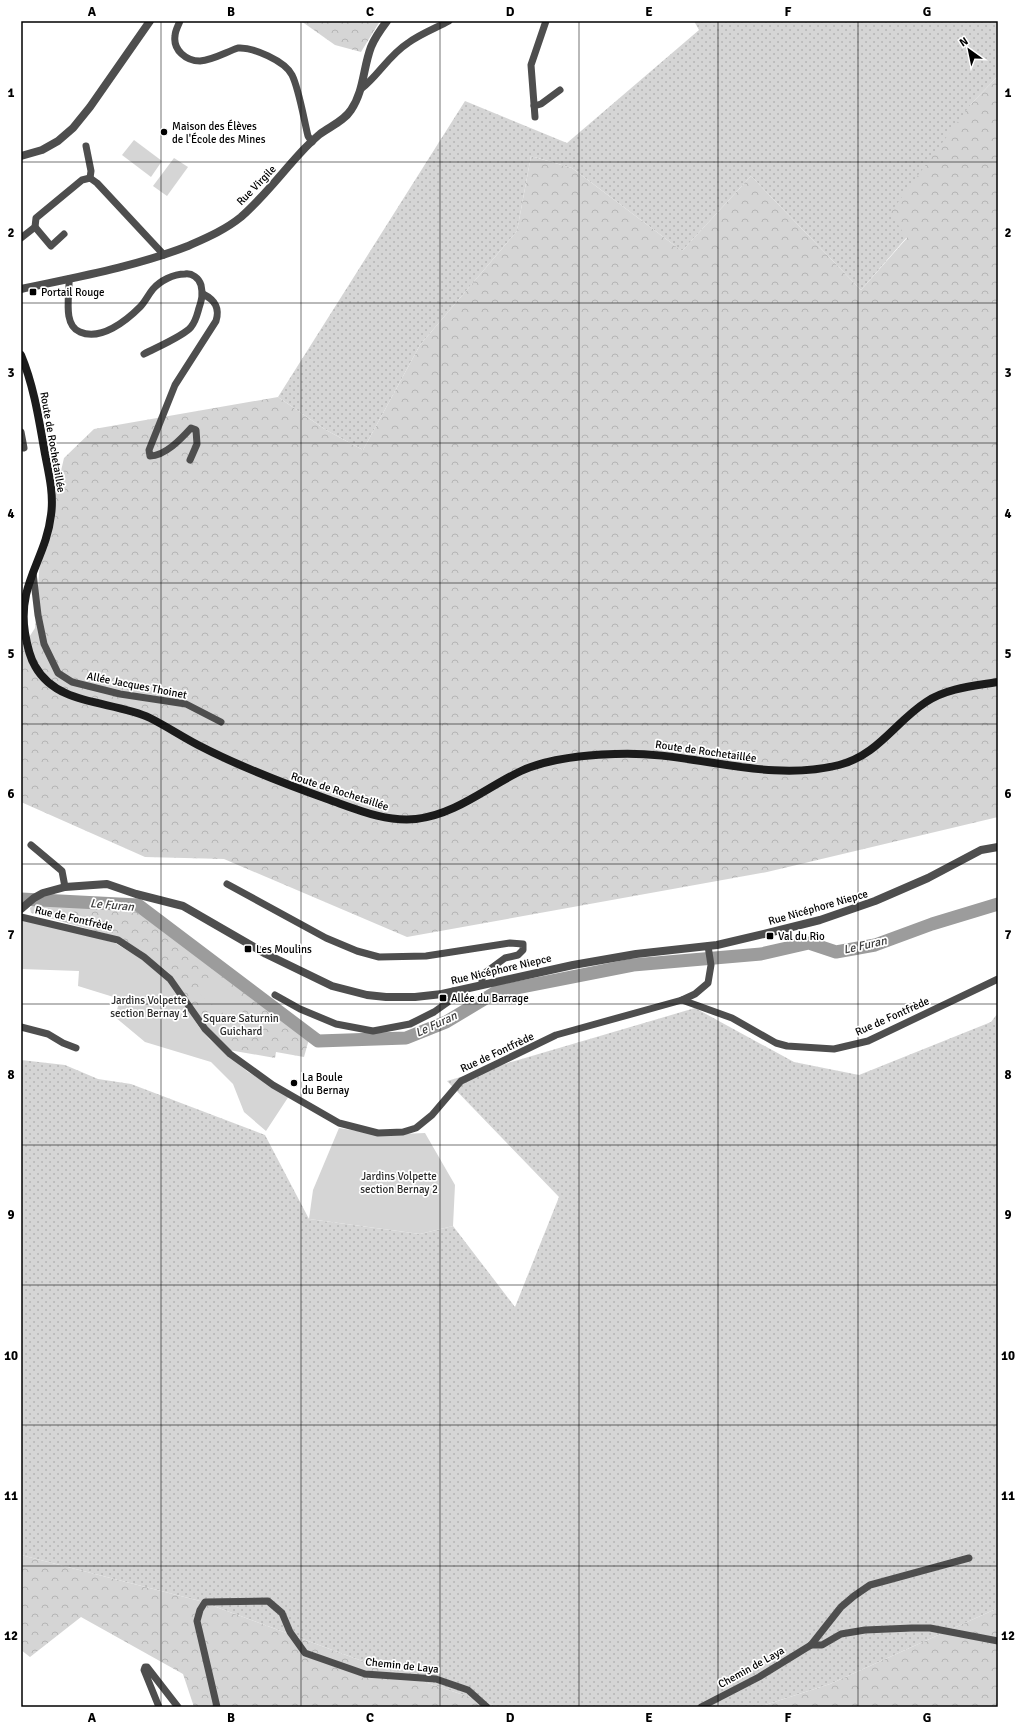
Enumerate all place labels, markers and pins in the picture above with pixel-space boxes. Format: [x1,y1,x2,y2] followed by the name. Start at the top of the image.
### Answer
[172,119,266,146] place label: Maison des Élèves de l'École des Mines
[159,127,169,137] marker: Maison des Élèves de l'École des Mines
[41,286,105,299] place label: Portail Rouge
[28,287,38,297] marker: Portail Rouge
[778,930,825,943] place label: Val du Rio
[765,931,775,941] marker: Val du Rio
[256,943,312,956] place label: Les Moulins
[243,944,253,954] marker: Les Moulins
[451,992,529,1005] place label: Allée du Barrage
[438,993,448,1003] marker: Allée du Barrage
[302,1071,350,1097] place label: La Boule du Bernay
[289,1078,299,1088] marker: La Boule du Bernay

